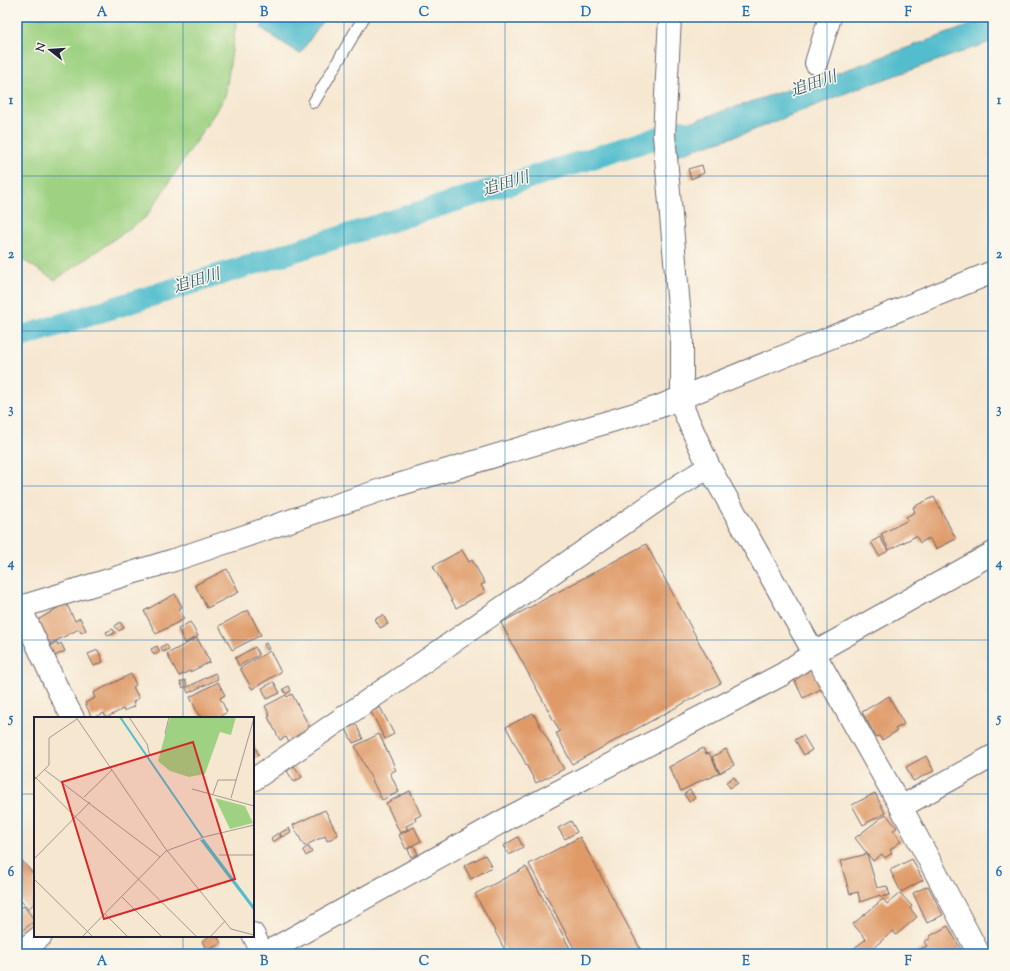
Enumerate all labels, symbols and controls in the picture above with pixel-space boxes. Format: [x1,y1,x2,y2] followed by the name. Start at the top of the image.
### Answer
[97,4,108,22] text: A
[260,4,269,22] text: B
[419,4,429,22] text: C
[581,4,591,22] text: D
[742,4,750,22] text: E
[904,4,912,22] text: F
[30,30,70,70] north arrow
[32,41,50,55] text: N
[788,66,842,104] water label: 追田川
[9,92,14,110] text: 1
[997,92,1002,110] text: 1
[480,166,534,203] water label: 追田川
[8,246,15,264] text: 2
[996,246,1003,264] text: 2
[171,263,225,300] water label: 追田川
[8,401,14,419] text: 3
[996,401,1002,419] text: 3
[7,555,15,573] text: 4
[995,555,1003,573] text: 4
[8,710,14,728] text: 5
[996,710,1002,728] text: 5
[34,717,254,937] inset map
[8,864,15,882] text: 6
[996,864,1003,882] text: 6
[97,953,108,971] text: A
[260,953,269,971] text: B
[419,953,429,971] text: C
[581,953,591,971] text: D
[742,953,750,971] text: E
[904,953,912,971] text: F

